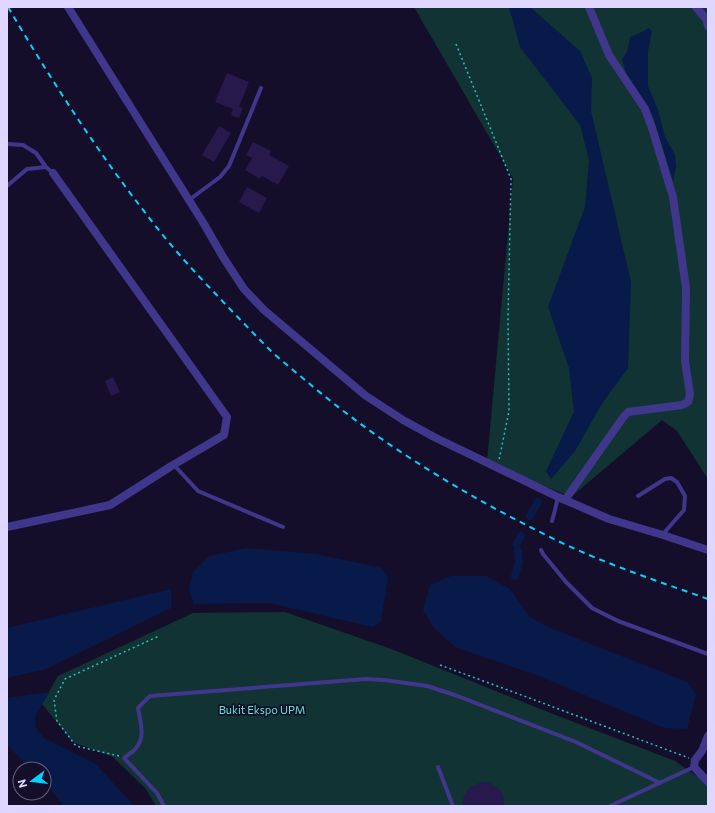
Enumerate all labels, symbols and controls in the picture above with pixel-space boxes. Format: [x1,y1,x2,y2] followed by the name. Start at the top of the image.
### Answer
[219,703,305,716] park label: Bukit Ekspo UPM
[12,761,52,801] north arrow
[15,778,29,789] text: N

